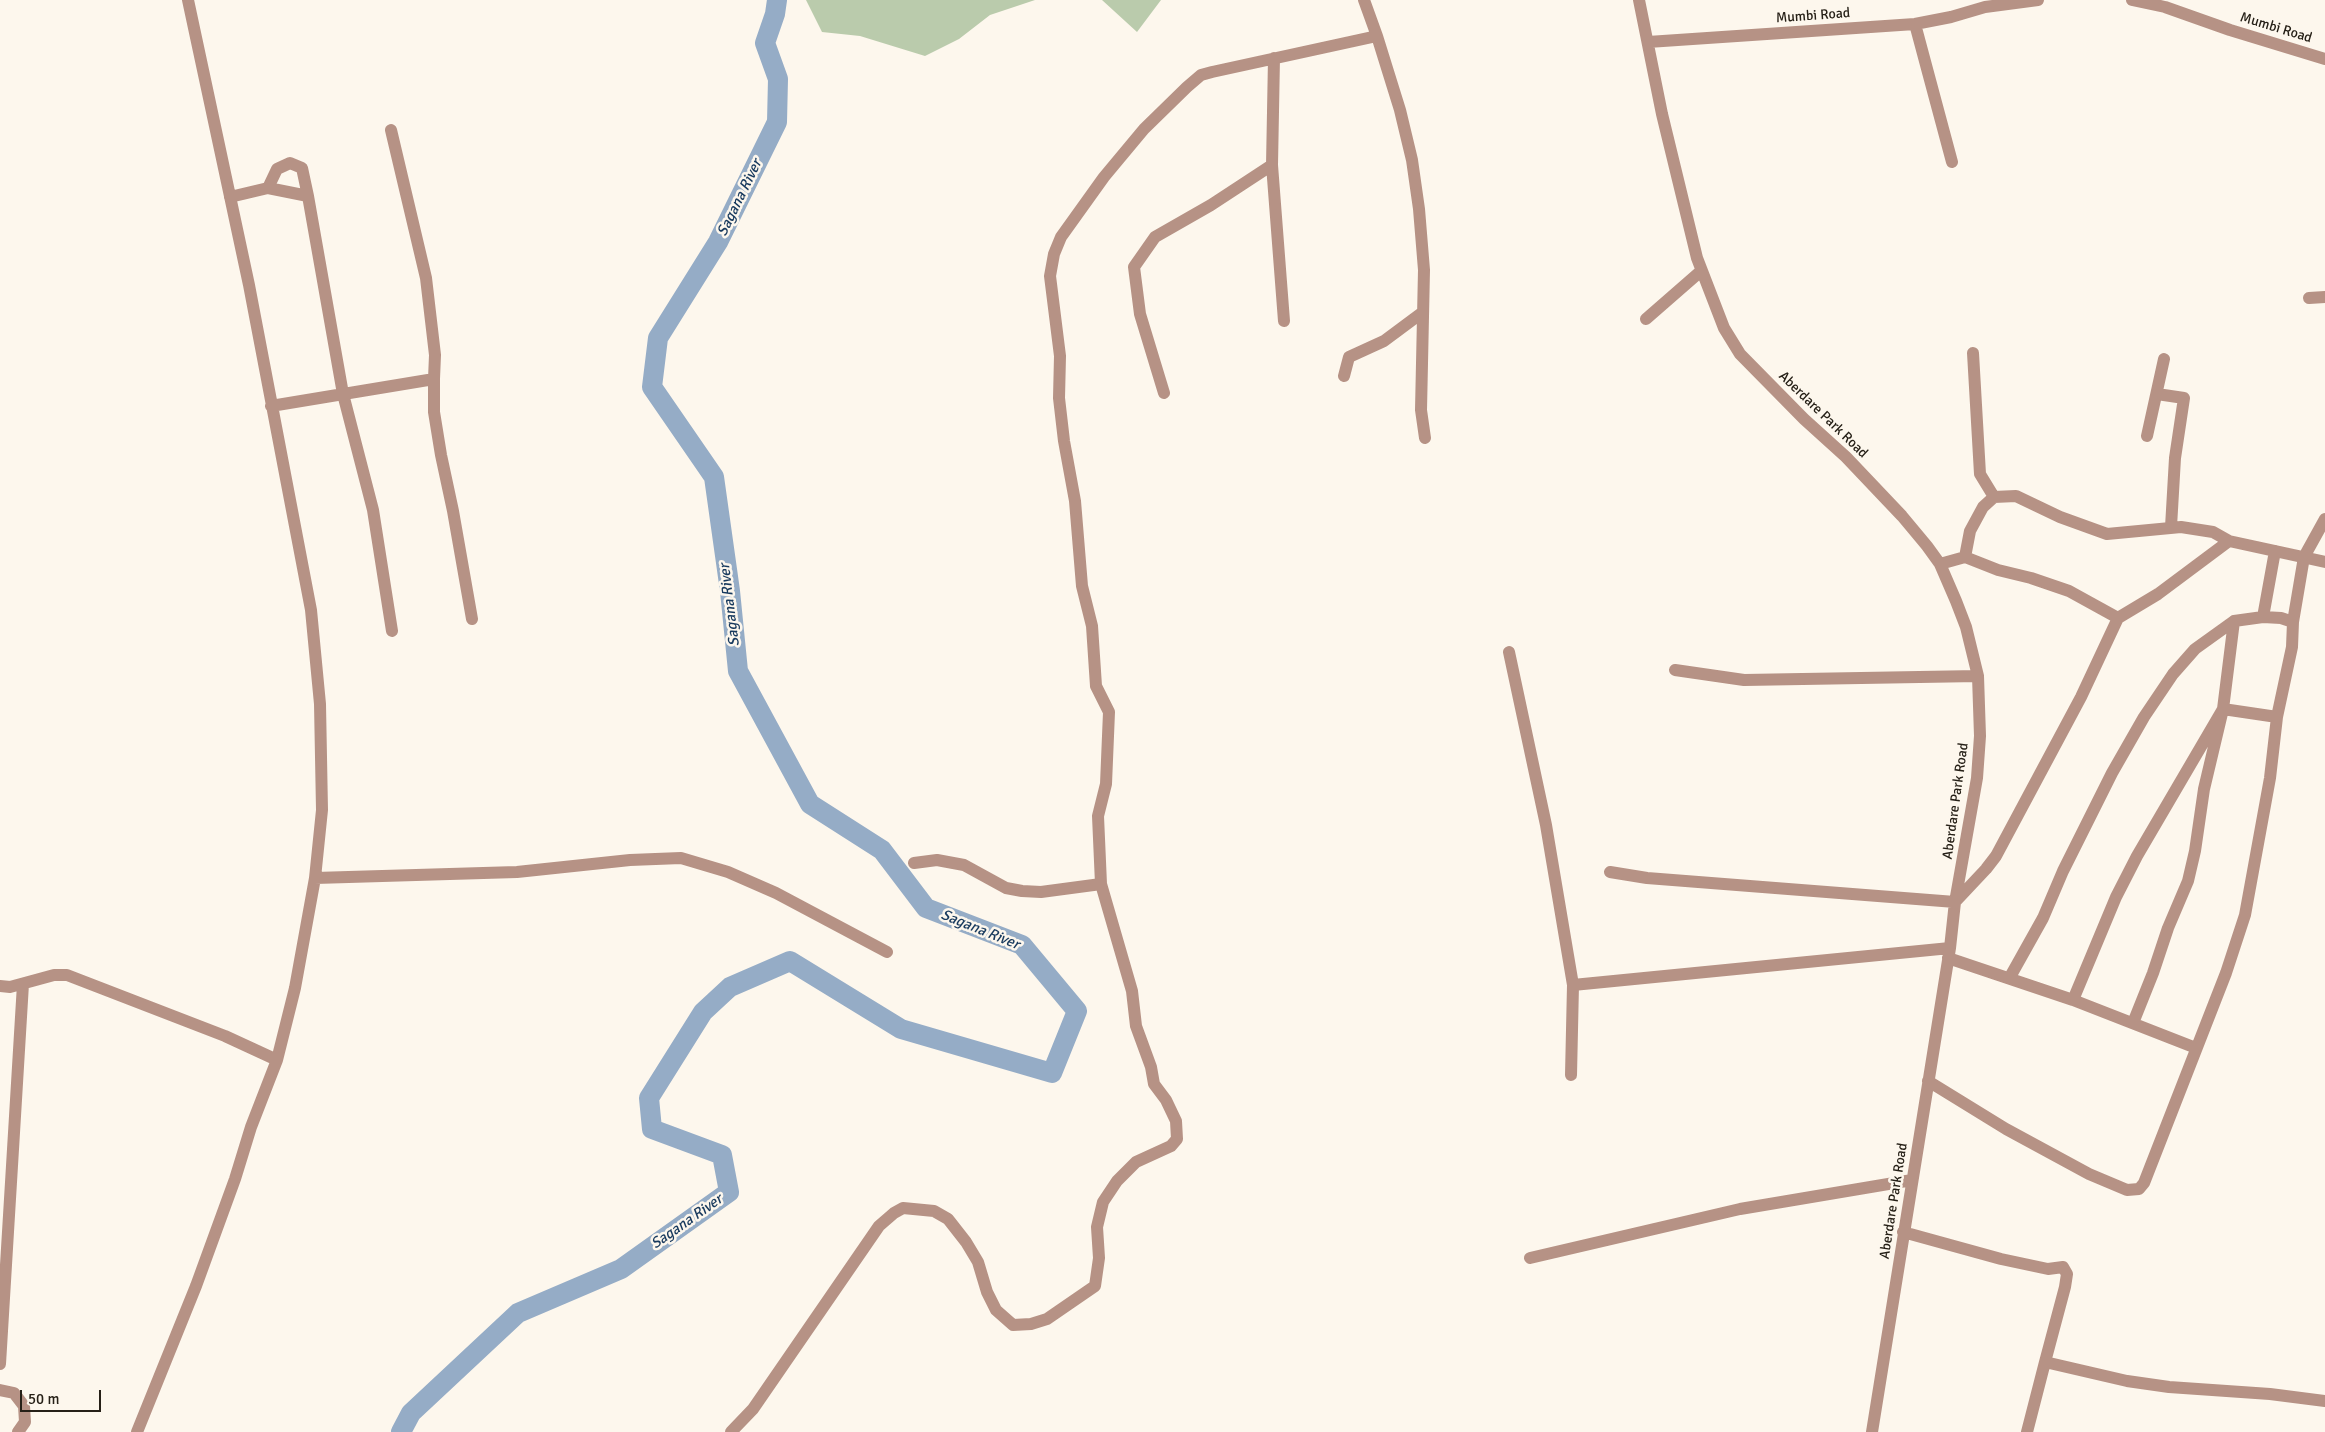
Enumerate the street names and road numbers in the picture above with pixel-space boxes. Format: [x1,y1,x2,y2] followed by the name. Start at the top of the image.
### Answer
[1775,5,1851,27] street label: Mumbi Road
[2238,9,2314,47] street label: Mumbi Road
[1775,368,1871,462] street label: Aberdare Park Road
[1940,742,1972,860] street label: Aberdare Park Road
[1877,1142,1911,1260] street label: Aberdare Park Road

